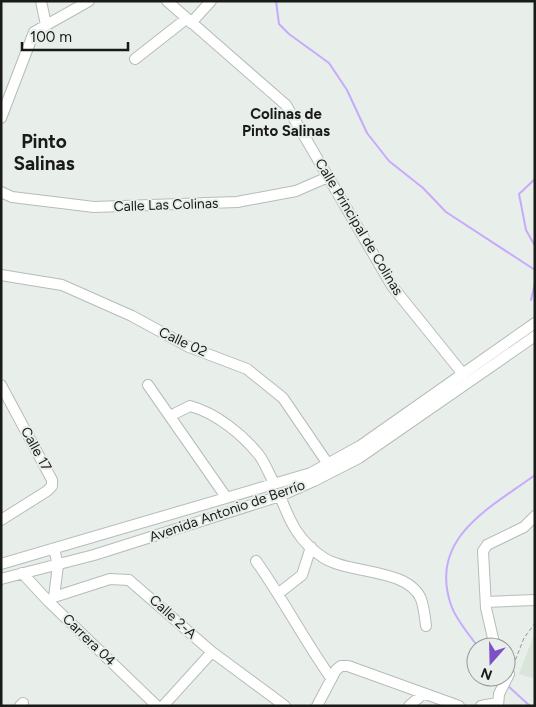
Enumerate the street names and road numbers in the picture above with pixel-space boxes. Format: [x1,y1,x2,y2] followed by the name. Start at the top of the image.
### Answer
[311,156,407,298] street label: Calle Principal de Colinas
[113,195,219,215] street label: Calle Las Colinas
[156,323,210,361] street label: Calle 02
[17,424,55,474] street label: Calle 17
[147,476,307,546] street label: Avenida Antonio de Berrío
[146,591,200,643] street label: Calle 2-A
[59,610,119,670] street label: Carrera 04

